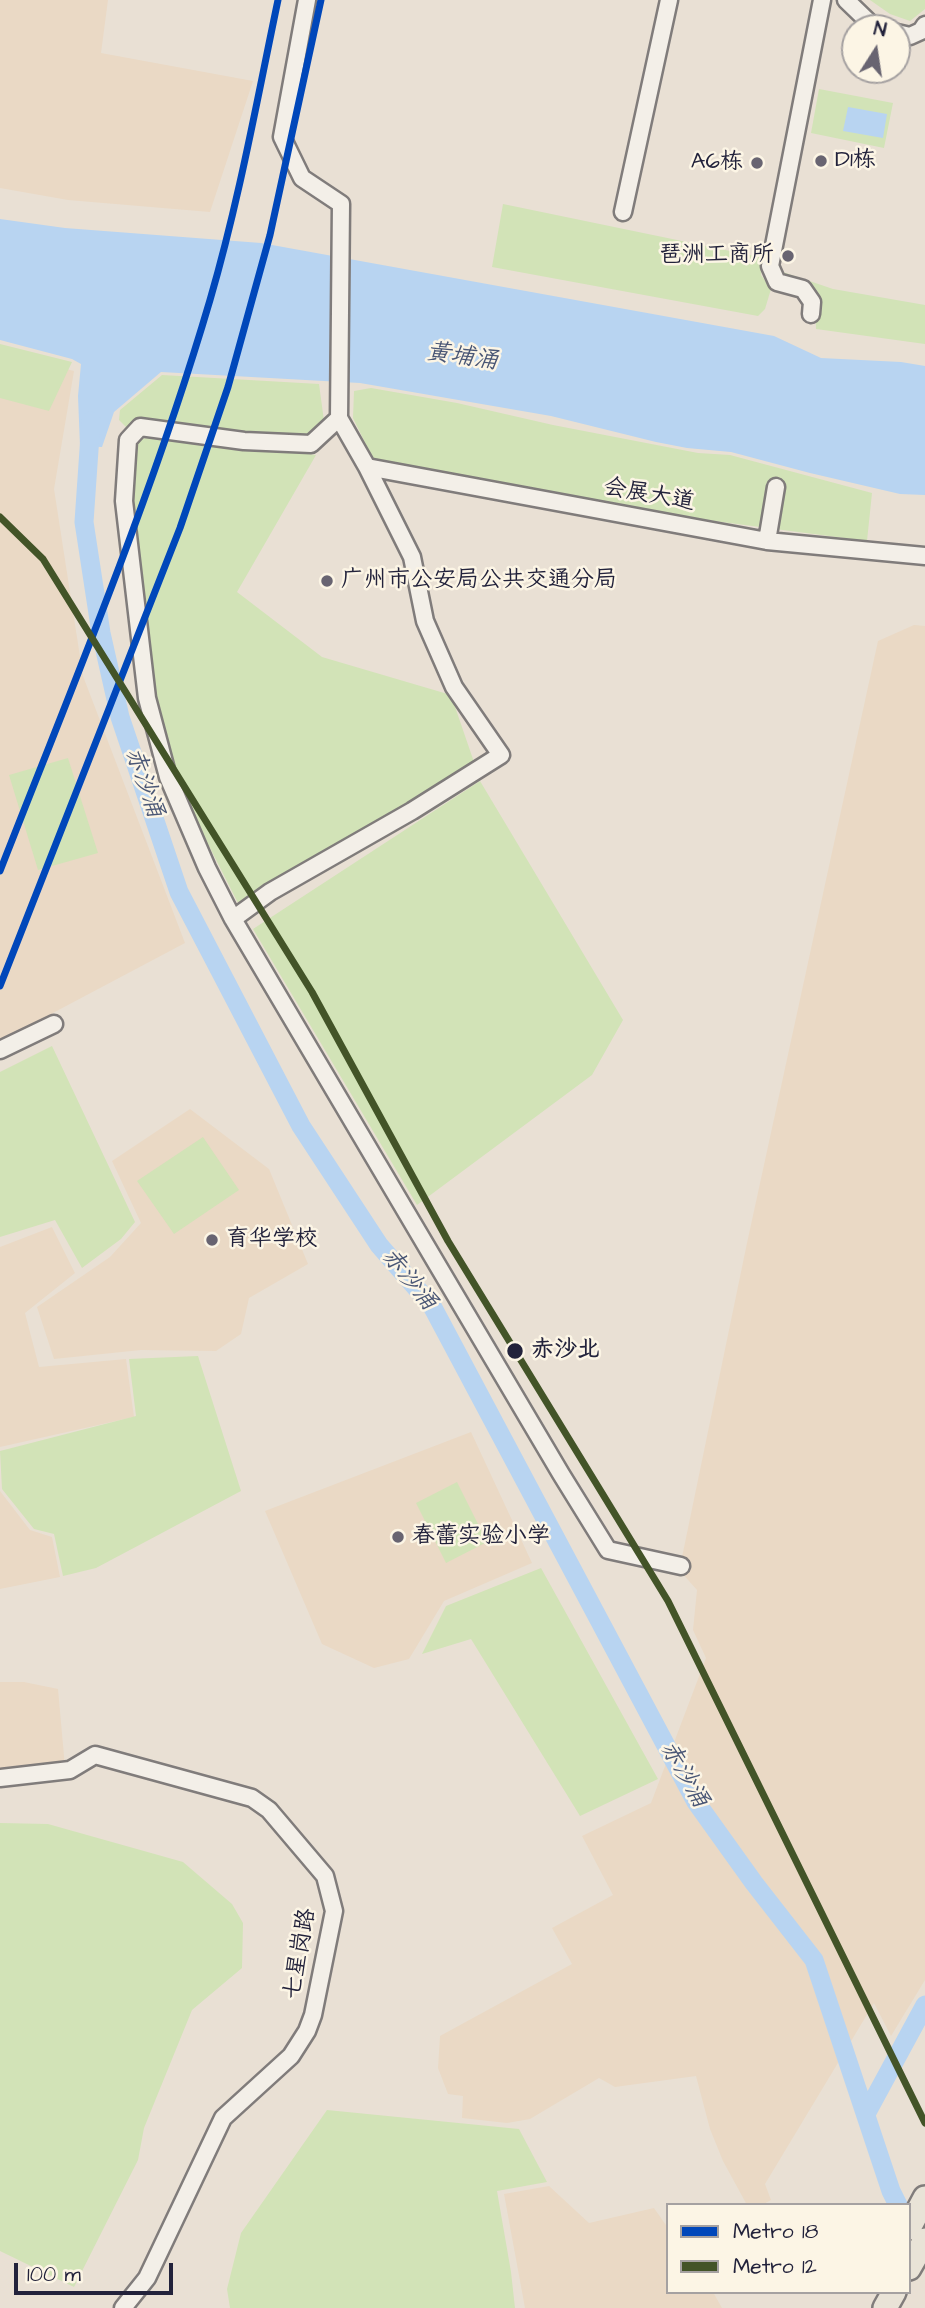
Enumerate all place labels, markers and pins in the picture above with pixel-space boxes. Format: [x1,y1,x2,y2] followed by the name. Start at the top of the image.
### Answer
[835,147,876,175] place label: D1栋
[691,149,743,177] place label: A6栋
[813,153,829,169] marker: D1栋
[749,155,765,171] marker: A6栋
[659,242,774,270] place label: 琶洲工商所
[780,248,796,264] marker: 琶洲工商所
[341,567,617,595] place label: 广州市公安局公共交通分局
[319,573,335,589] marker: 广州市公安局公共交通分局
[226,1226,318,1254] place label: 育华学校
[204,1232,220,1248] marker: 育华学校
[531,1337,600,1365] place label: 赤沙北
[505,1341,525,1361] marker: 赤沙北
[412,1523,550,1551] place label: 春蕾实验小学
[390,1529,406,1545] marker: 春蕾实验小学

